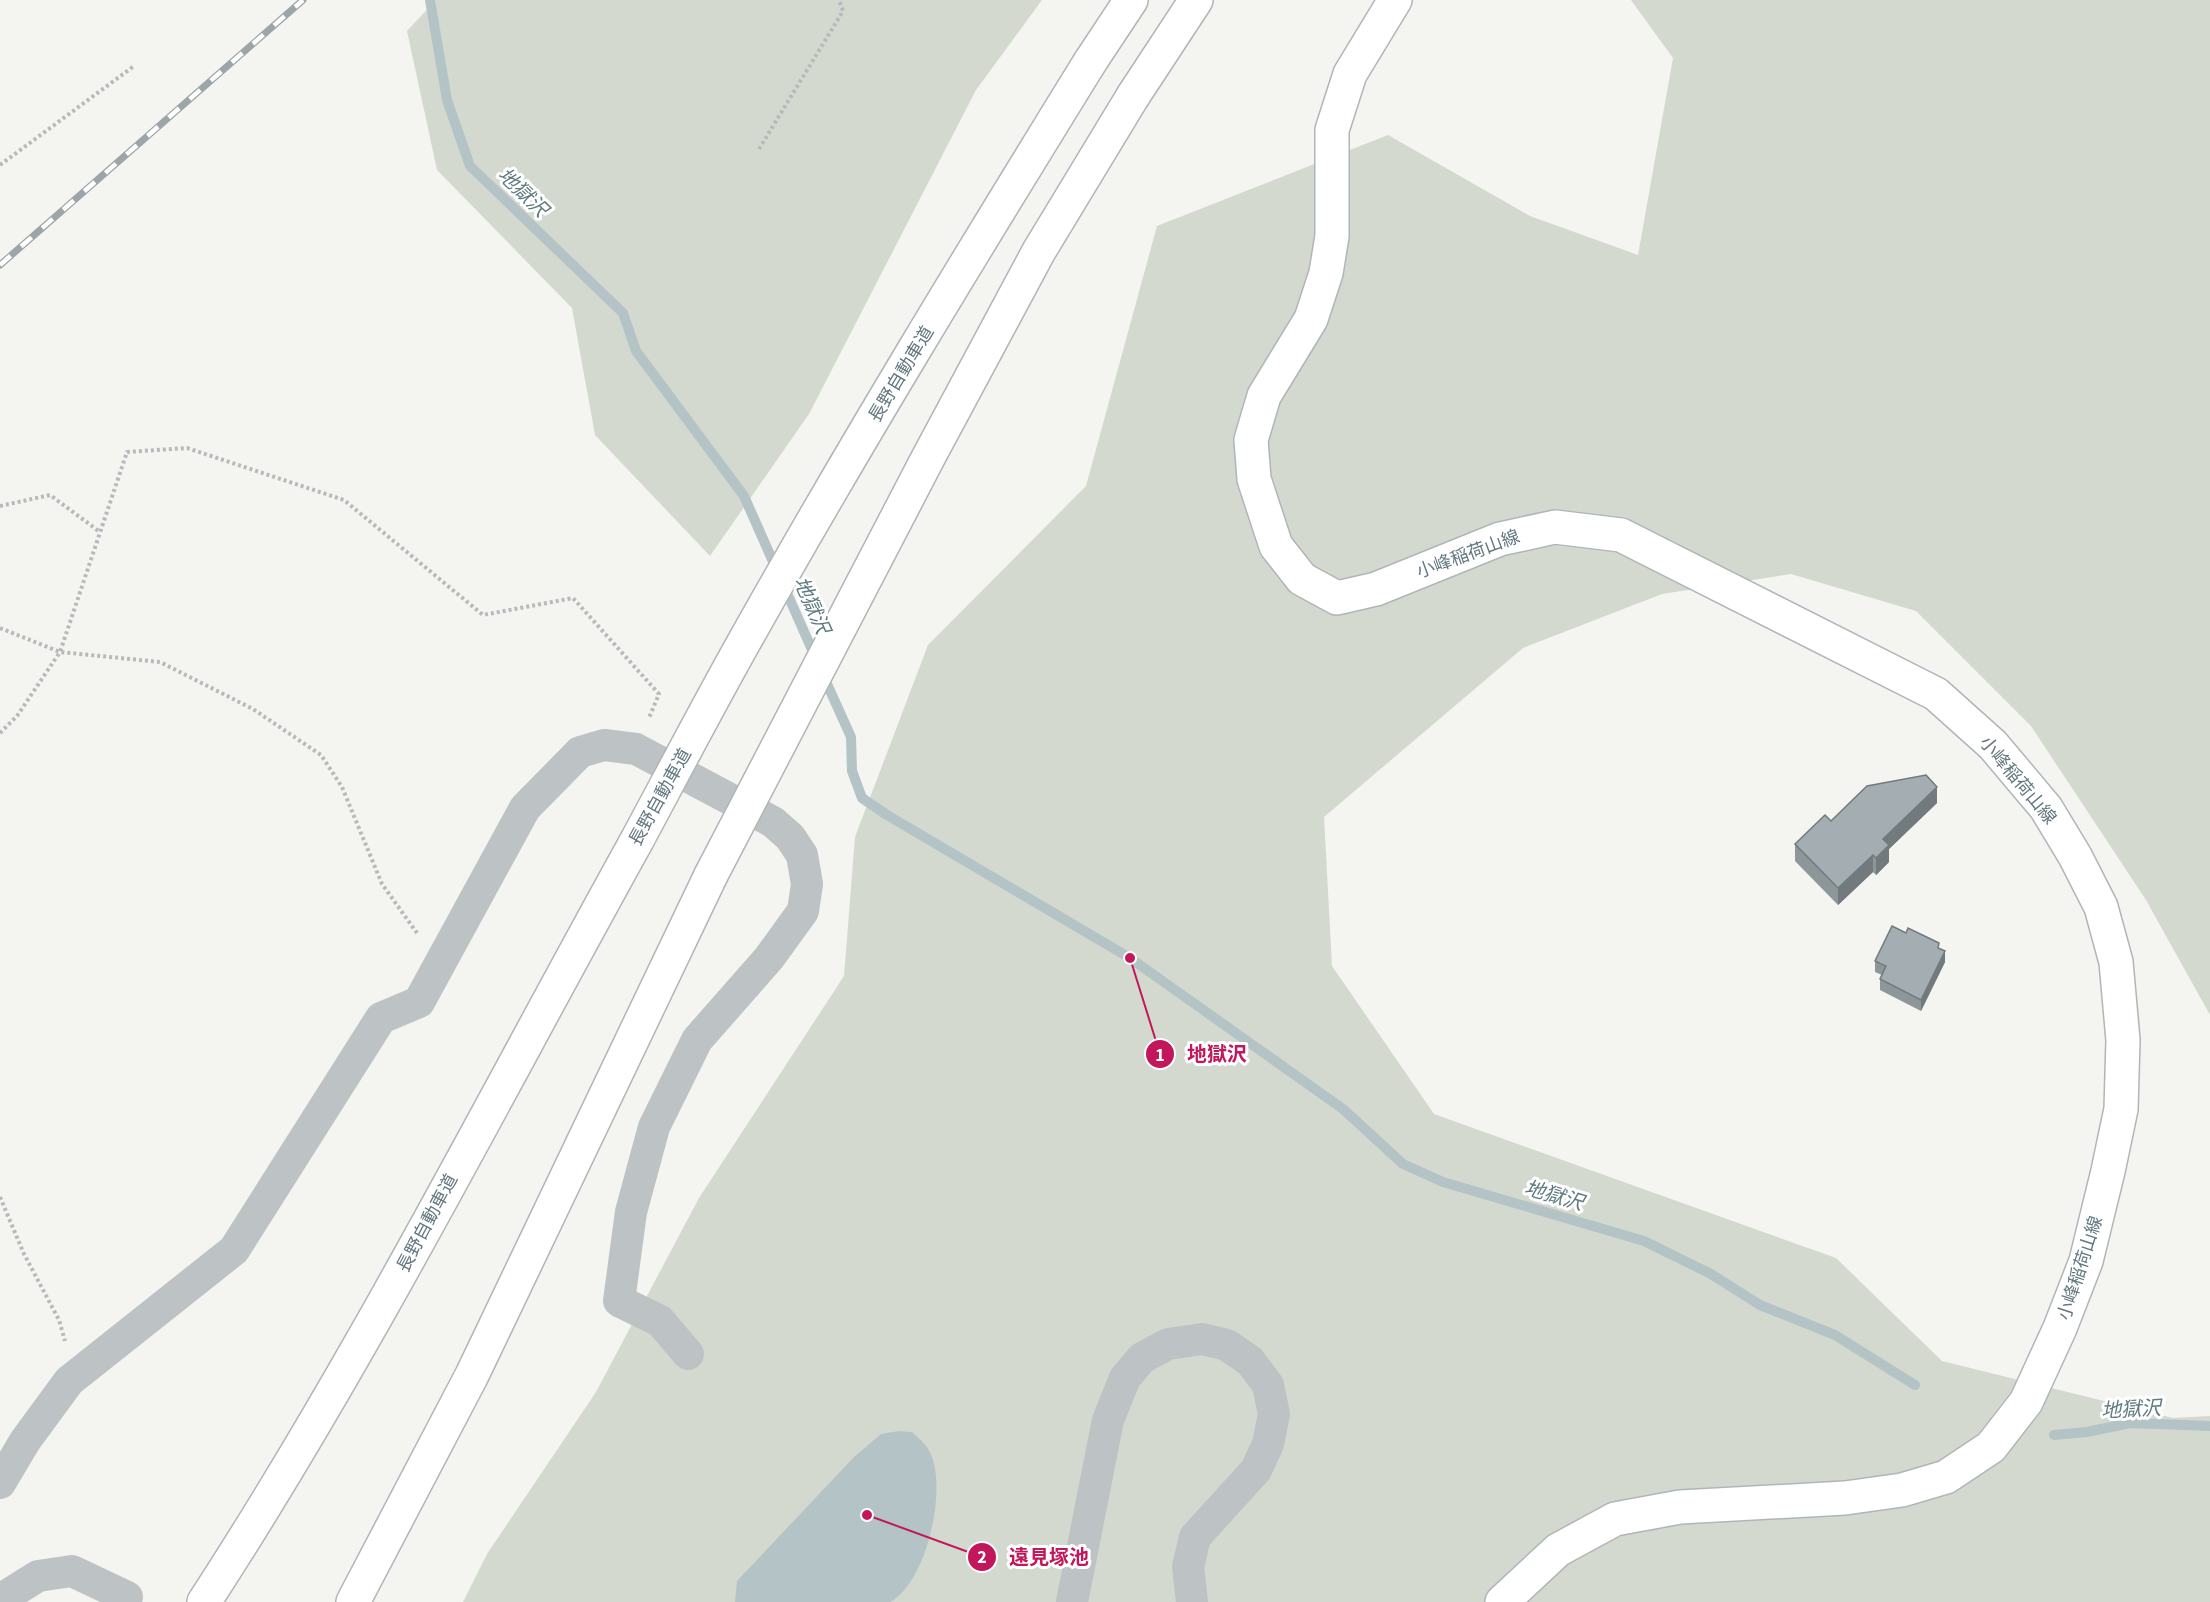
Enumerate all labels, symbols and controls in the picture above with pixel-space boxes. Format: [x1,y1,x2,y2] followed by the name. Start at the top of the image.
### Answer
[491,162,556,226] water label: 地獄沢
[863,322,940,427] street label: 長野自動車道
[1413,524,1523,585] street label: 小峰稲荷山線
[786,572,837,641] water label: 地獄沢
[1973,731,2062,830] street label: 小峰稲荷山線
[623,744,698,851] street label: 長野自動車道
[1145,1035,1259,1073] callout: 地獄沢
[1187,1041,1247,1069] text: 地獄沢
[1155,1043,1165,1068] text: 1
[391,1170,464,1277] street label: 長野自動車道
[1521,1174,1589,1219] water label: 地獄沢
[2052,1213,2109,1323] street label: 小峰稲荷山線
[2100,1394,2165,1426] water label: 地獄沢
[967,1538,1101,1576] callout: 遠見塚池
[1009,1544,1089,1572] text: 遠見塚池
[977,1545,987,1570] text: 2

